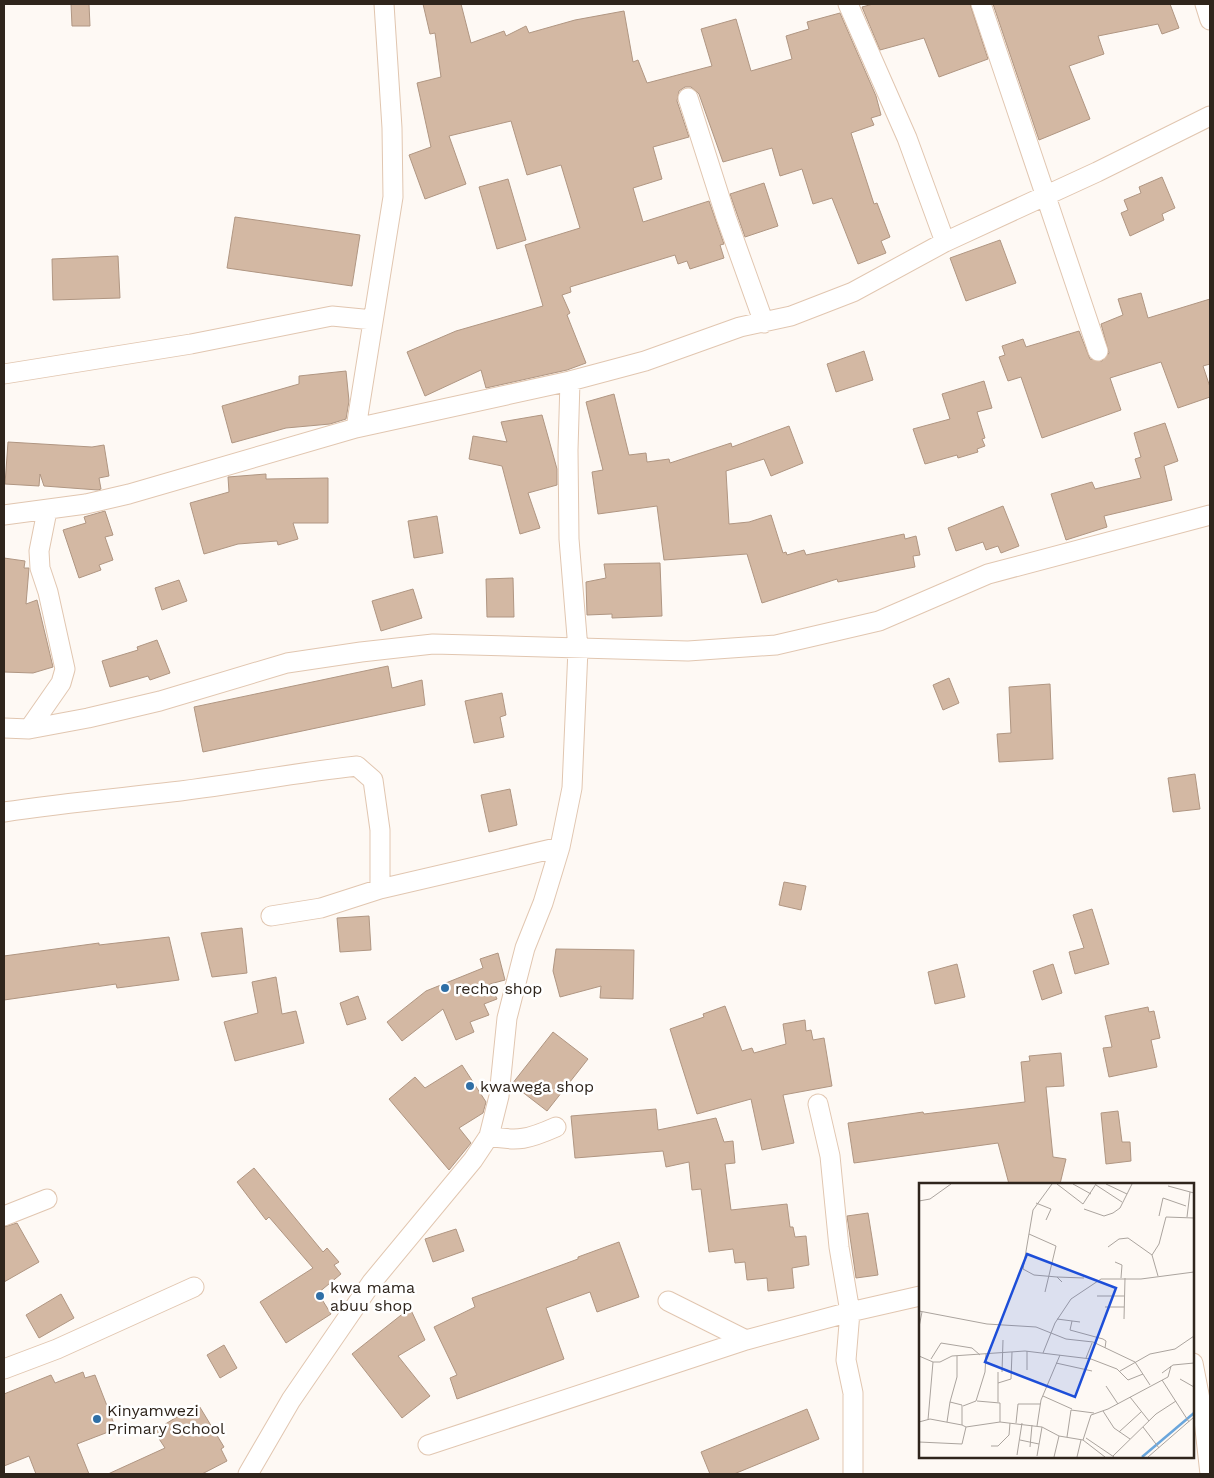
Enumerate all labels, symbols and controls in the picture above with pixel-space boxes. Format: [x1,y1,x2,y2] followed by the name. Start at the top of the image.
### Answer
[455,979,542,998] place label: recho shop
[439,982,451,994] marker: recho shop
[480,1077,594,1096] place label: kwawega shop
[464,1080,476,1092] marker: kwawega shop
[919,1183,1194,1458] inset map
[330,1278,415,1315] place label: kwa mama abuu shop
[314,1290,326,1302] marker: kwa mama abuu shop
[107,1401,225,1438] place label: Kinyamwezi Primary School
[91,1413,103,1425] marker: Kinyamwezi Primary School

